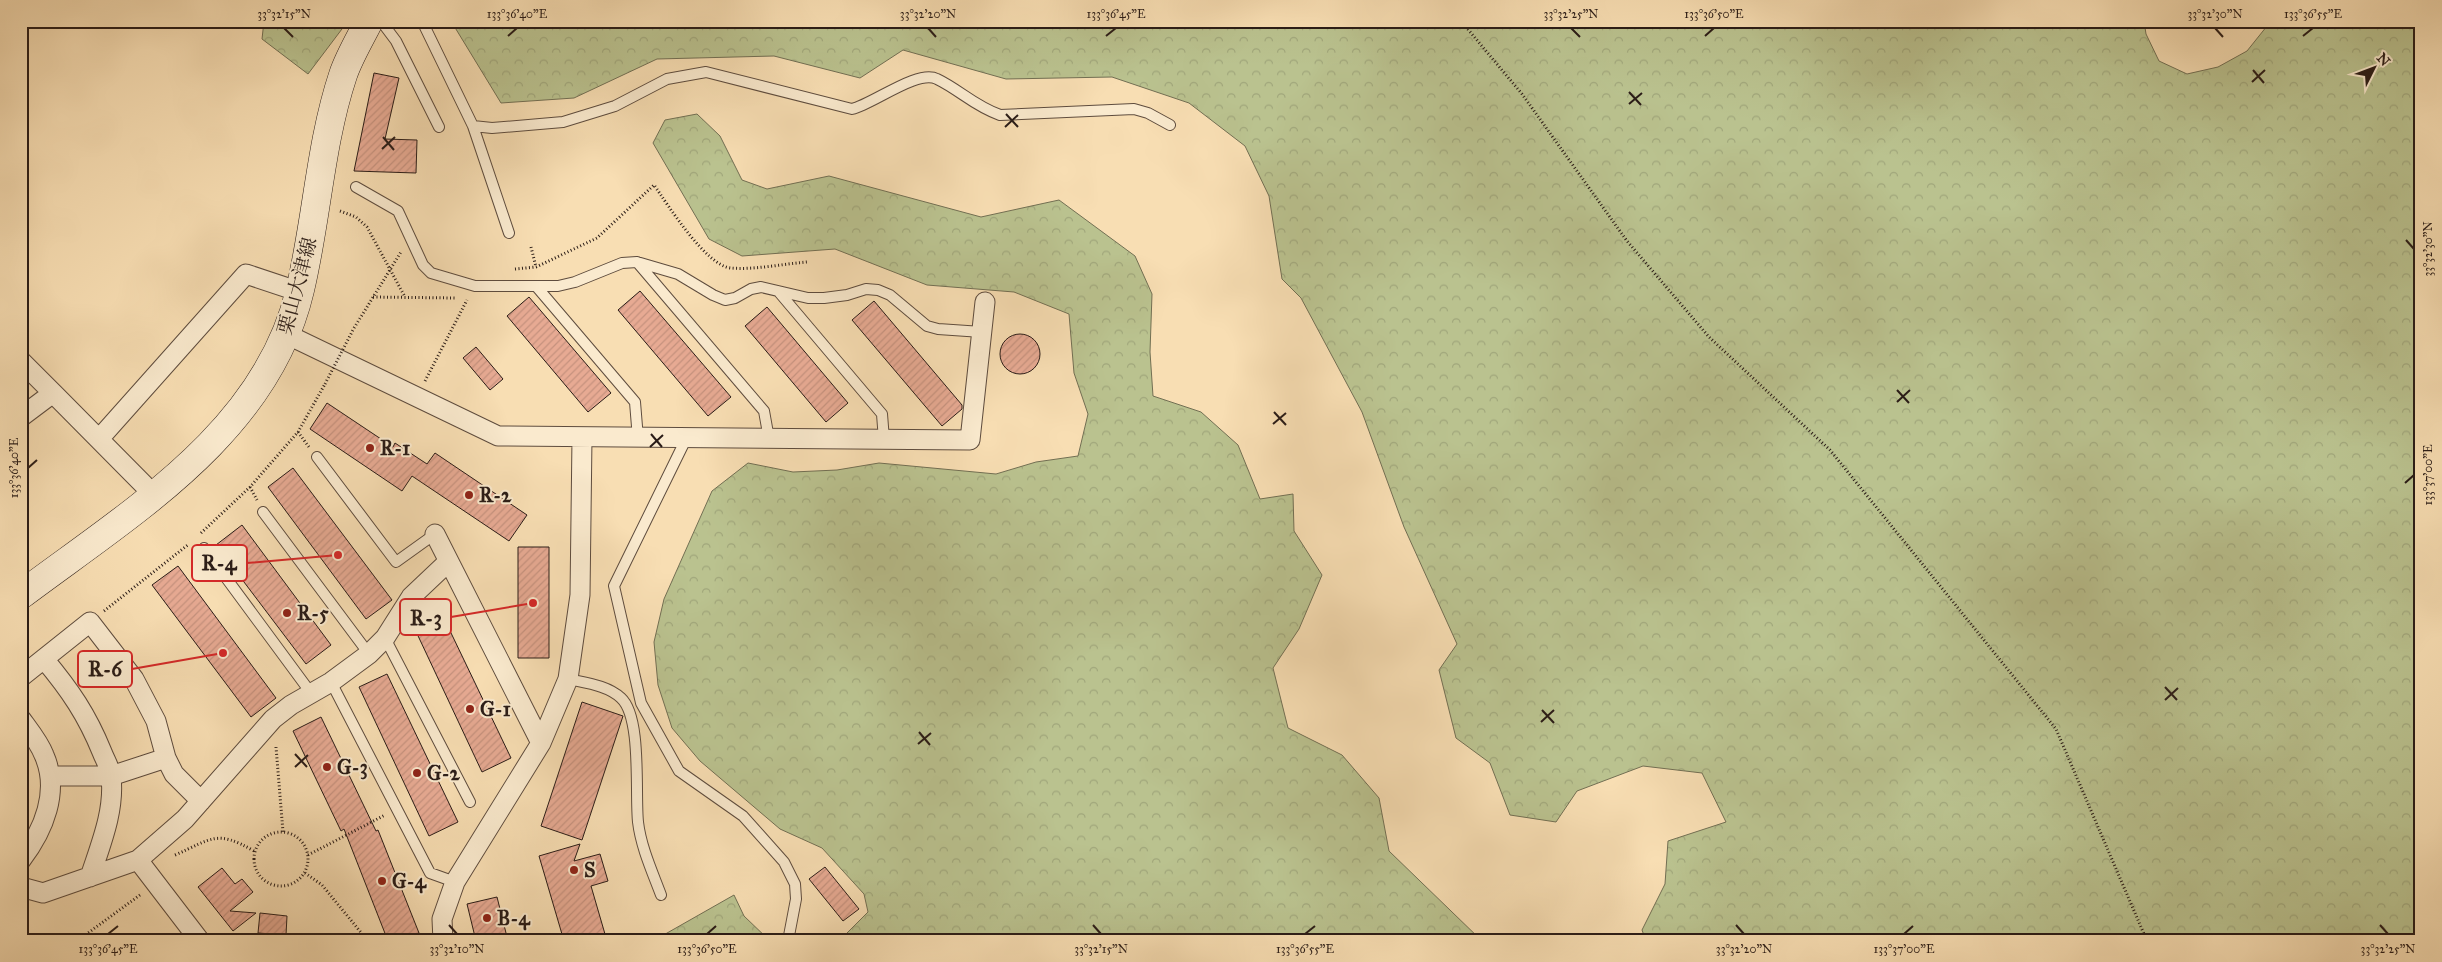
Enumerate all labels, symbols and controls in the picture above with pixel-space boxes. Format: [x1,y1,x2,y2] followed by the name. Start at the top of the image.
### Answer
[257,7,311,21] text: 33°32'15"N
[487,7,548,21] text: 133°36'40"E
[900,7,956,21] text: 33°32'20"N
[1086,7,1146,21] text: 133°36'45"E
[1544,7,1598,21] text: 33°32'25"N
[1684,7,1744,21] text: 133°36'50"E
[2187,7,2243,21] text: 33°32'30"N
[2284,7,2342,21] text: 133°36'55"E
[2350,42,2400,92] north arrow
[2373,50,2394,70] text: N
[2421,221,2435,277] text: 33°32'30"N
[272,235,322,337] street label: 栗山大津線
[380,436,410,460] place label: R-1
[7,437,21,498] text: 133°36'40"E
[364,442,376,454] marker: R-1
[2421,444,2435,506] text: 133°37'00"E
[479,483,512,507] place label: R-2
[463,489,475,501] marker: R-2
[192,545,247,581] callout: R-4
[201,550,238,576] text: R-4
[400,599,451,635] callout: R-3
[297,601,329,625] place label: R-5
[410,605,442,631] text: R-3
[281,607,293,619] marker: R-5
[78,651,132,687] callout: R-6
[88,656,123,682] text: R-6
[480,697,511,721] place label: G-1
[464,703,476,715] marker: G-1
[337,755,368,780] place label: G-3
[321,761,333,773] marker: G-3
[427,761,461,785] place label: G-2
[411,767,423,779] marker: G-2
[584,858,596,882] place label: S
[568,864,580,876] marker: S
[392,869,427,894] place label: G-4
[376,875,388,887] marker: G-4
[497,906,530,931] place label: B-4
[481,912,493,924] marker: B-4
[78,942,138,956] text: 133°36'45"E
[429,942,485,956] text: 33°32'10"N
[677,942,737,956] text: 133°36'50"E
[1074,942,1128,956] text: 33°32'15"N
[1276,942,1334,956] text: 133°36'55"E
[1716,942,1772,956] text: 33°32'20"N
[1873,942,1935,956] text: 133°37'00"E
[2361,942,2415,956] text: 33°32'25"N

